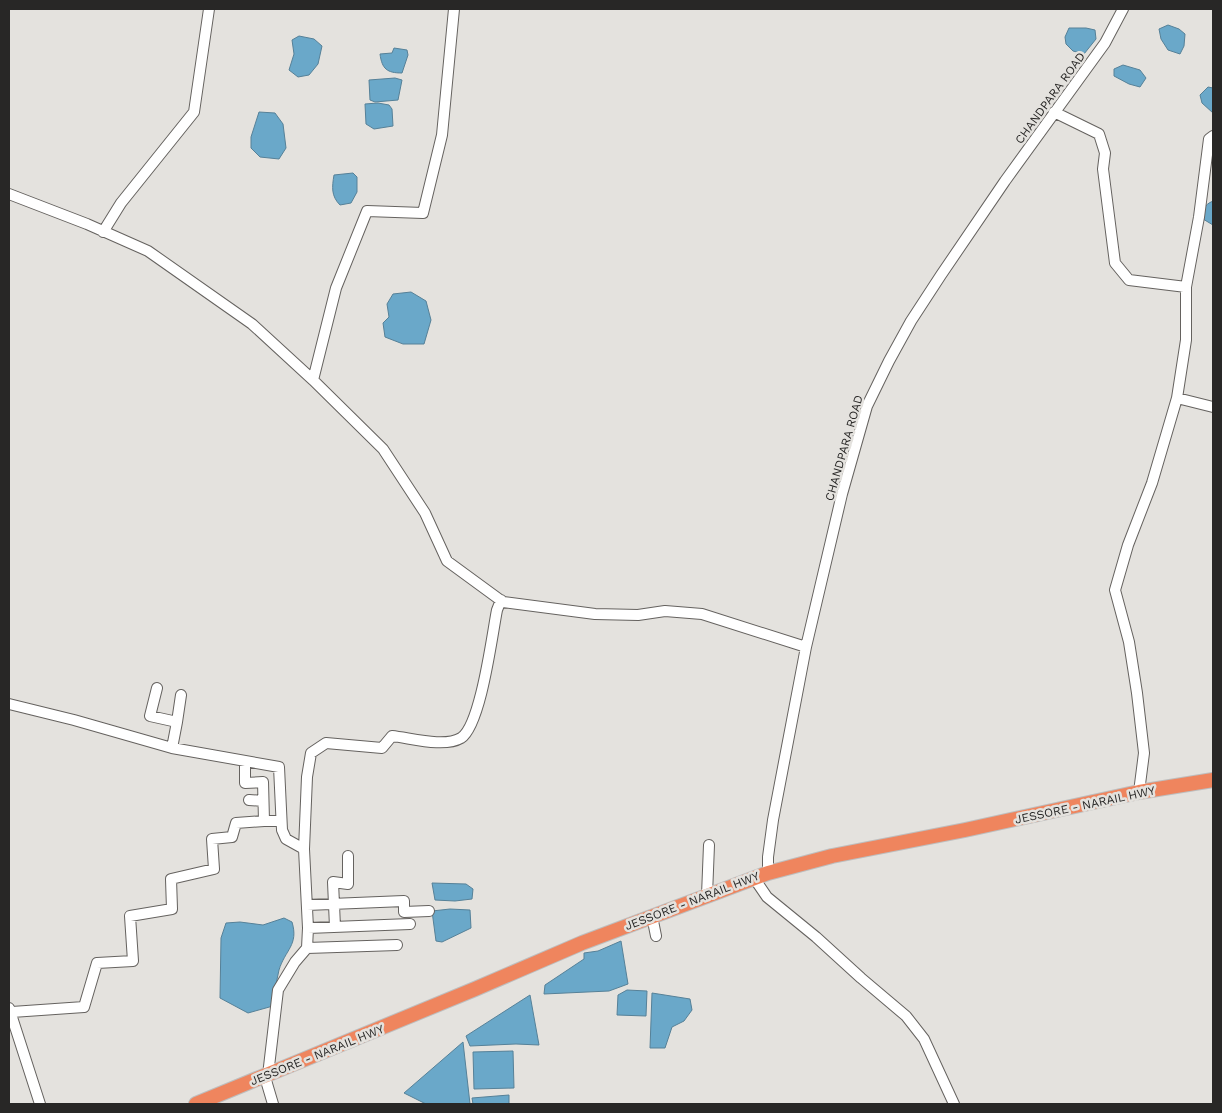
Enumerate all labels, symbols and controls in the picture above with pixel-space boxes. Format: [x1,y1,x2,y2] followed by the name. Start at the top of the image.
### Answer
[1012,49,1088,147] street label: CHANDPARA ROAD
[822,393,866,503] street label: CHANDPARA ROAD
[1014,783,1157,827] street label: JESSORE - NARAIL HWY
[623,869,761,933] street label: JESSORE - NARAIL HWY
[248,1022,386,1088] street label: JESSORE - NARAIL HWY

